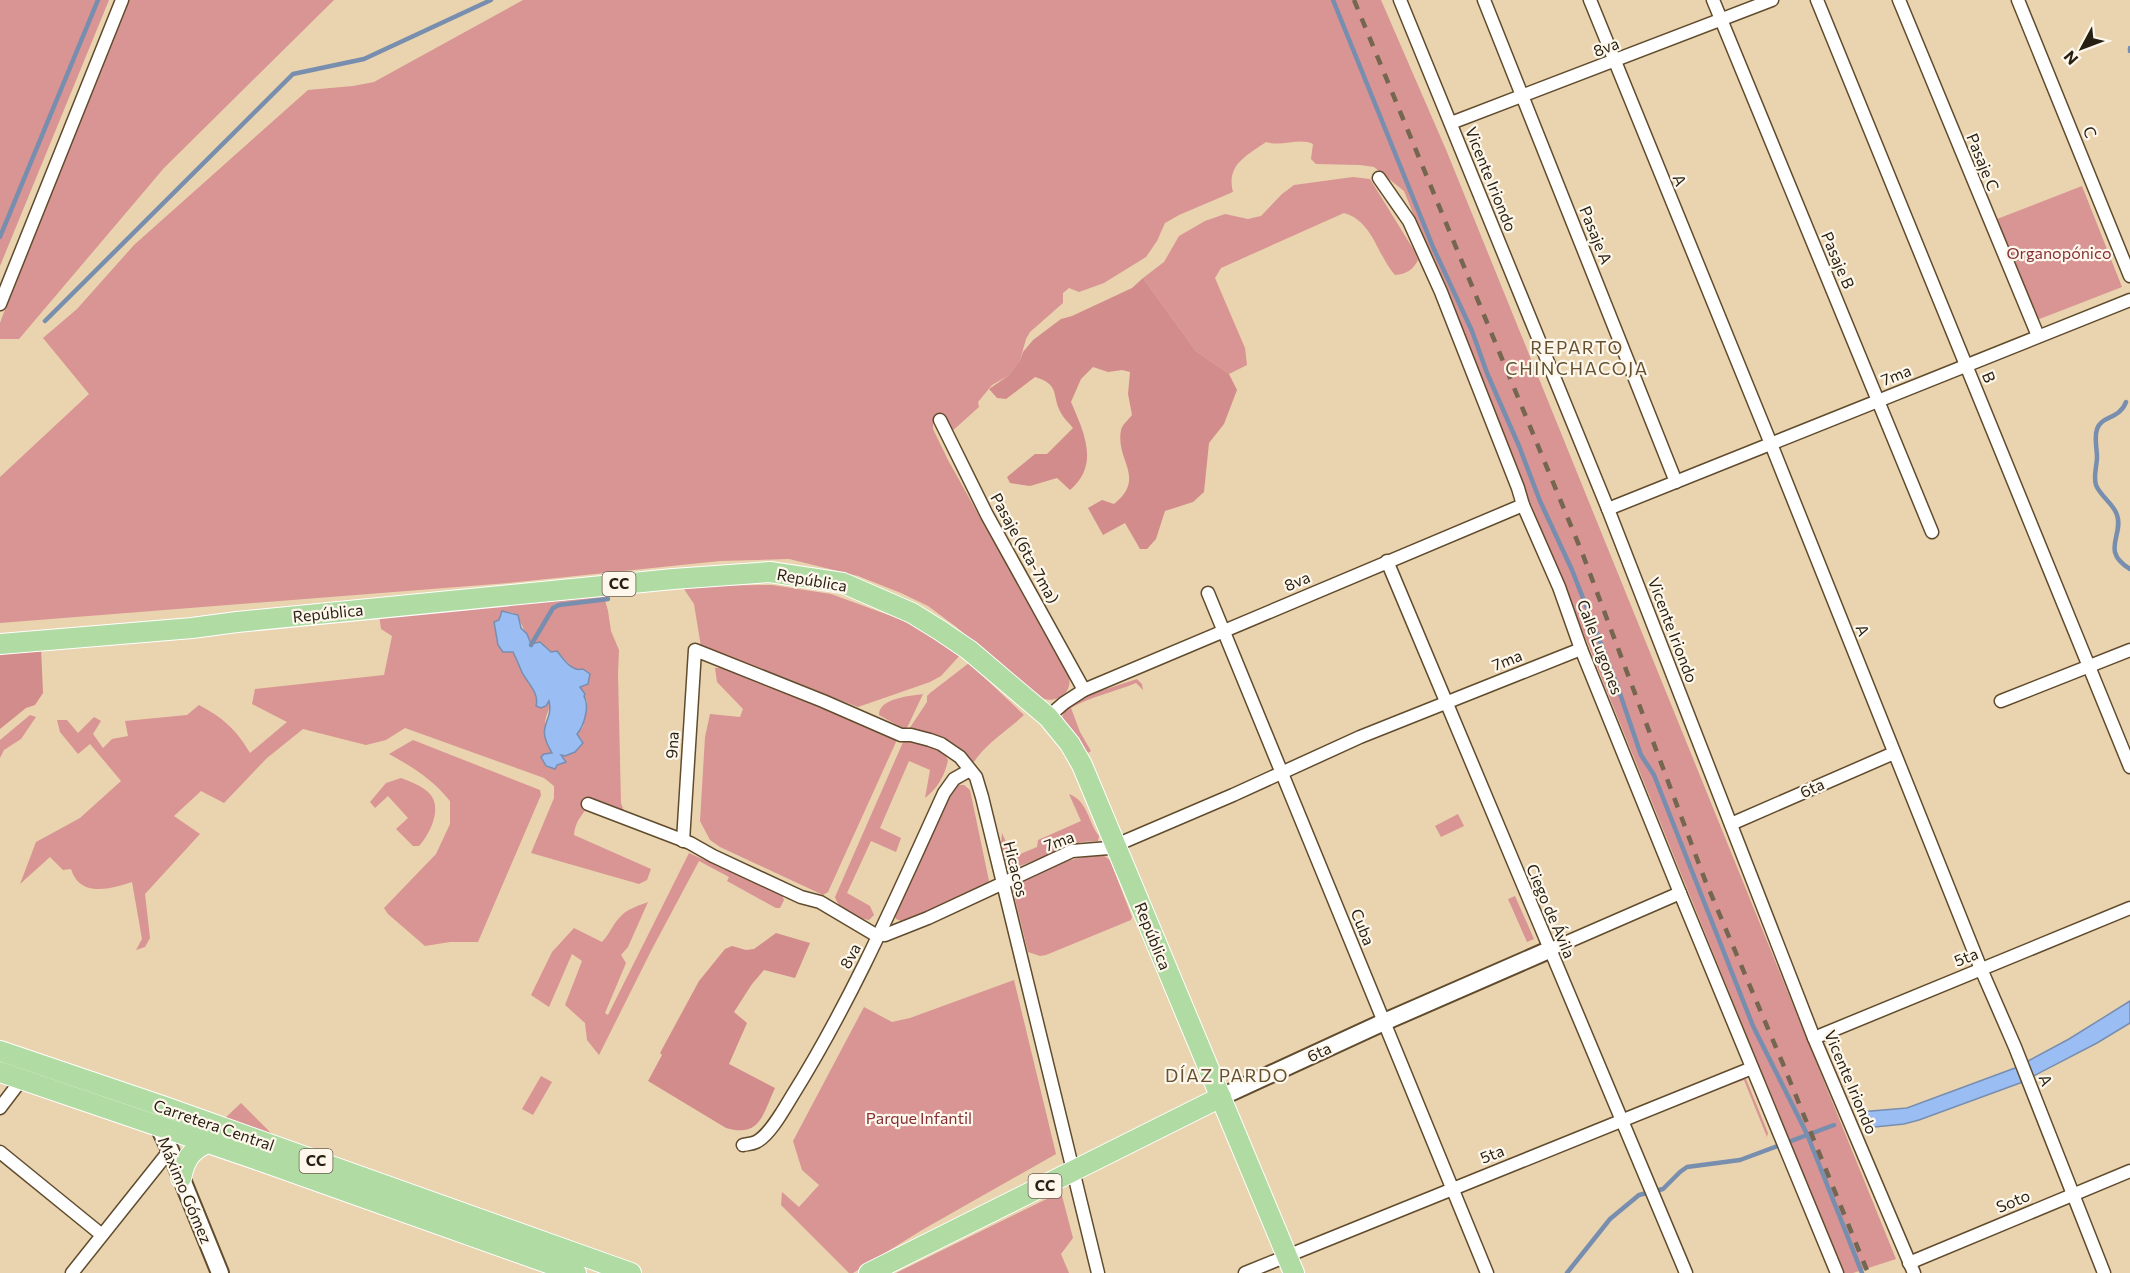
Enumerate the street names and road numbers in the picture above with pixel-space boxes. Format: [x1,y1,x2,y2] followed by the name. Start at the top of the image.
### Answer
[1590,33,1621,60] street label: 8va
[2080,123,2101,140] street label: C
[1462,124,1521,234] street label: Vicente Iriondo
[1963,130,2004,193] street label: Pasaje C
[1670,171,1691,188] street label: A
[1576,203,1617,267] street label: Pasaje A
[1818,228,1859,291] street label: Pasaje B
[1878,360,1914,389] street label: 7ma
[1979,368,2000,385] street label: B
[987,489,1064,606] street label: Pasaje (6ta-7ma)
[775,564,849,595] street label: República
[1281,567,1313,594] street label: 8va
[602,572,636,596] road number: CC
[1645,575,1702,685] street label: Vicente Iriondo
[1574,597,1627,697] street label: Calle Lugones
[292,599,364,626] street label: República
[1853,621,1874,638] street label: A
[1489,645,1525,674] street label: 7ma
[661,731,682,759] street label: 9na
[1797,774,1827,801] street label: 6ta
[1041,826,1076,855] street label: 7ma
[1000,839,1033,899] street label: Hicacos
[1523,861,1580,961] street label: Ciego de Ávila
[1131,899,1176,972] street label: República
[1348,906,1379,948] street label: Cuba
[835,940,864,972] street label: 8va
[1951,943,1981,970] street label: 5ta
[1821,1027,1882,1137] street label: Vicente Iriondo
[1304,1038,1334,1065] street label: 6ta
[2036,1071,2057,1088] street label: A
[151,1095,277,1154] street label: Carretera Central
[154,1133,217,1246] street label: Máximo Gómez
[1477,1140,1507,1167] street label: 5ta
[300,1149,332,1173] road number: CC
[1028,1174,1062,1198] road number: CC
[1993,1185,2033,1216] street label: Soto

